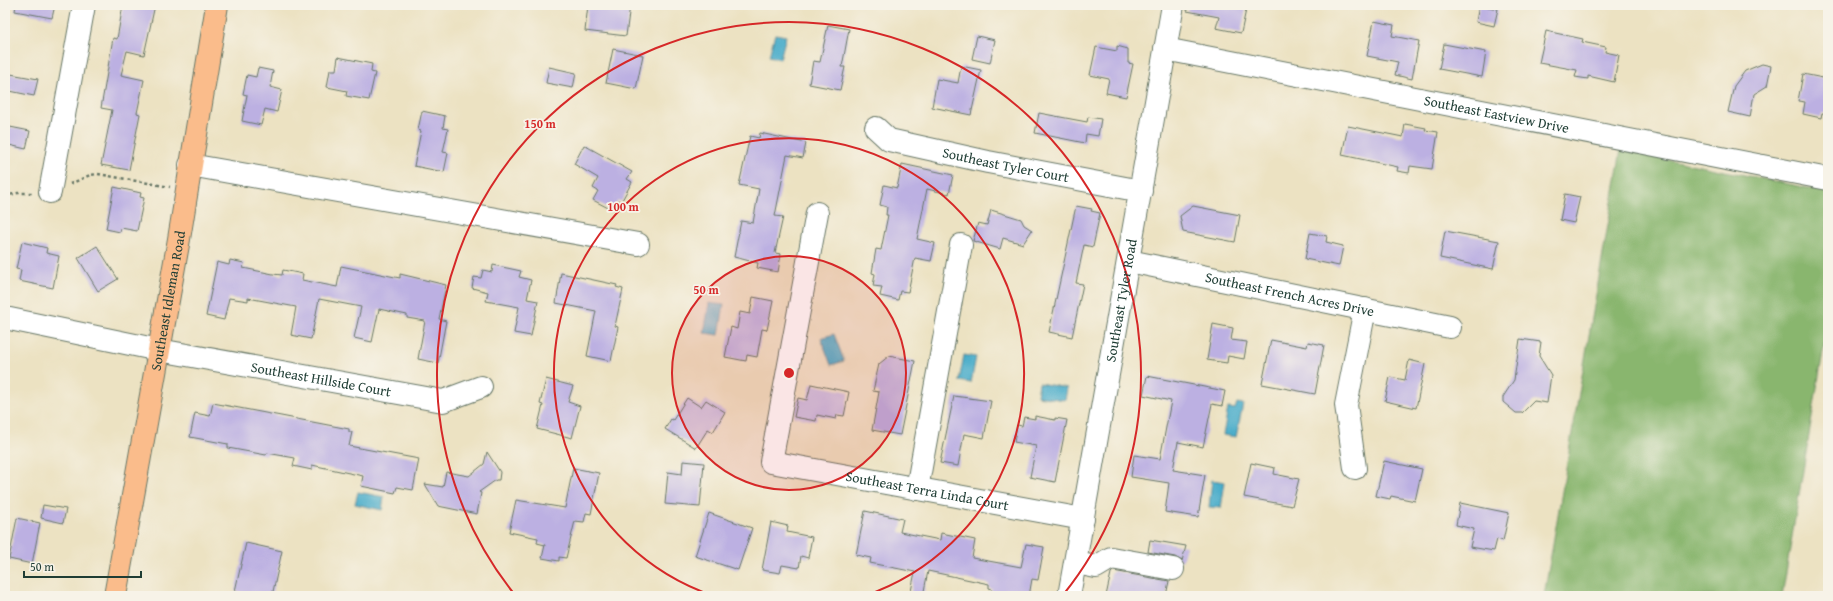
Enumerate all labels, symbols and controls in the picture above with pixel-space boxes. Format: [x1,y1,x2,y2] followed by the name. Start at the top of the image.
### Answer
[1422,90,1571,138] street label: Southeast Eastview Drive
[524,115,557,132] text: 150 m
[941,142,1071,187] street label: Southeast Tyler Court
[607,198,640,215] text: 100 m
[146,229,190,372] street label: Southeast Idleman Road
[1100,237,1142,364] street label: Southeast Tyler Road
[1203,267,1376,321] street label: Southeast French Acres Drive
[693,281,719,298] text: 50 m
[249,357,393,402] street label: Southeast Hillside Court
[782,366,796,380] centre of rings
[844,466,1010,515] street label: Southeast Terra Linda Court
[24,553,141,579] scale bar
[30,558,54,575] text: 50 m

